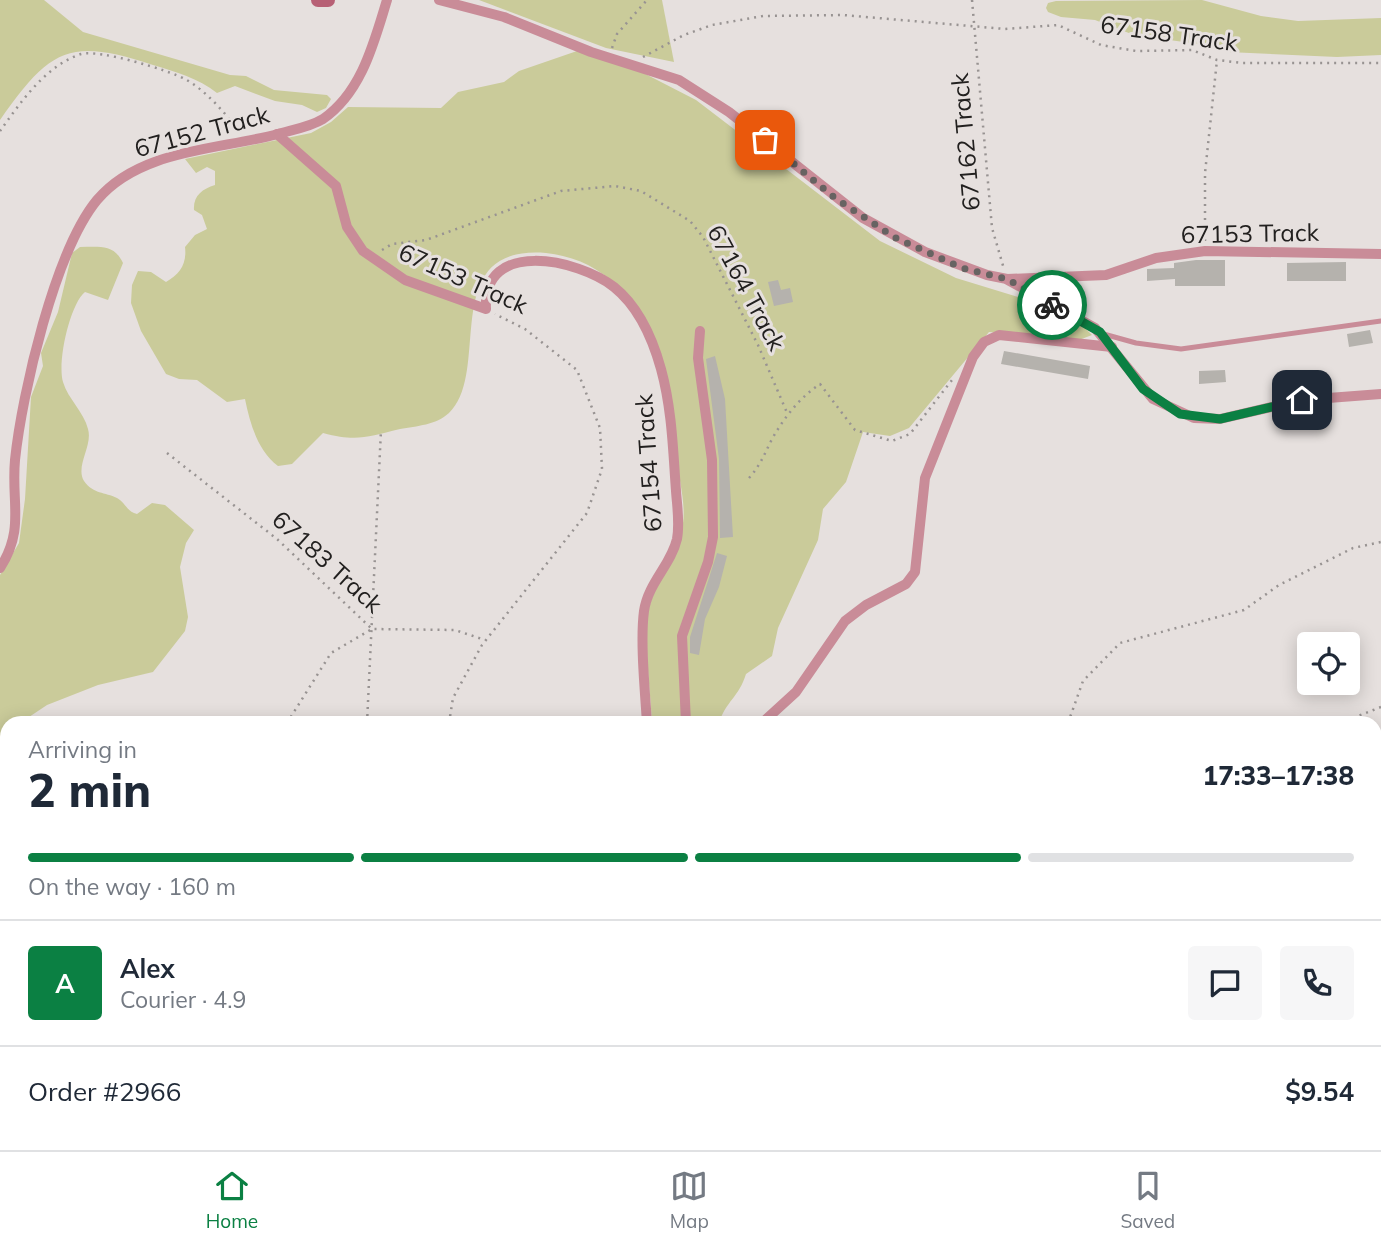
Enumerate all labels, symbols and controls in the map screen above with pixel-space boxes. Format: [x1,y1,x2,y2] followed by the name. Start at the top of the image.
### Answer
[1099,9,1240,58] street label: 67158 Track
[944,71,986,212] street label: 67162 Track
[131,99,273,163] street label: 67152 Track
[735,110,795,170] pin
[746,121,784,159] icon: bag
[1181,217,1320,249] street label: 67153 Track
[701,219,793,356] street label: 67164 Track
[394,236,533,320] street label: 67153 Track
[1017,270,1087,340] courier
[1033,286,1071,324] icon: bike
[1272,370,1332,430] pin
[1283,381,1321,419] icon: home
[628,392,668,533] street label: 67154 Track
[266,504,390,619] street label: 67183 Track
[1297,632,1360,695] map controls
[1297,632,1360,695] button: locate
[28,735,137,764] text: Arriving in
[1203,759,1354,792] text: 17:33–17:38
[28,761,151,819] text: 2 min
[28,872,236,901] text: On the way · 160 m
[1188,946,1262,1020] button: chat
[1280,946,1354,1020] button: phone
[120,952,175,985] text: Alex
[55,967,75,1000] text: A
[120,985,246,1014] text: Courier · 4.9
[28,1075,181,1108] text: Order #2966
[1285,1075,1354,1108] text: $9.54
[206,1167,258,1233] tab: Home
[670,1167,709,1233] tab: Map
[1120,1167,1175,1233] tab: Saved

